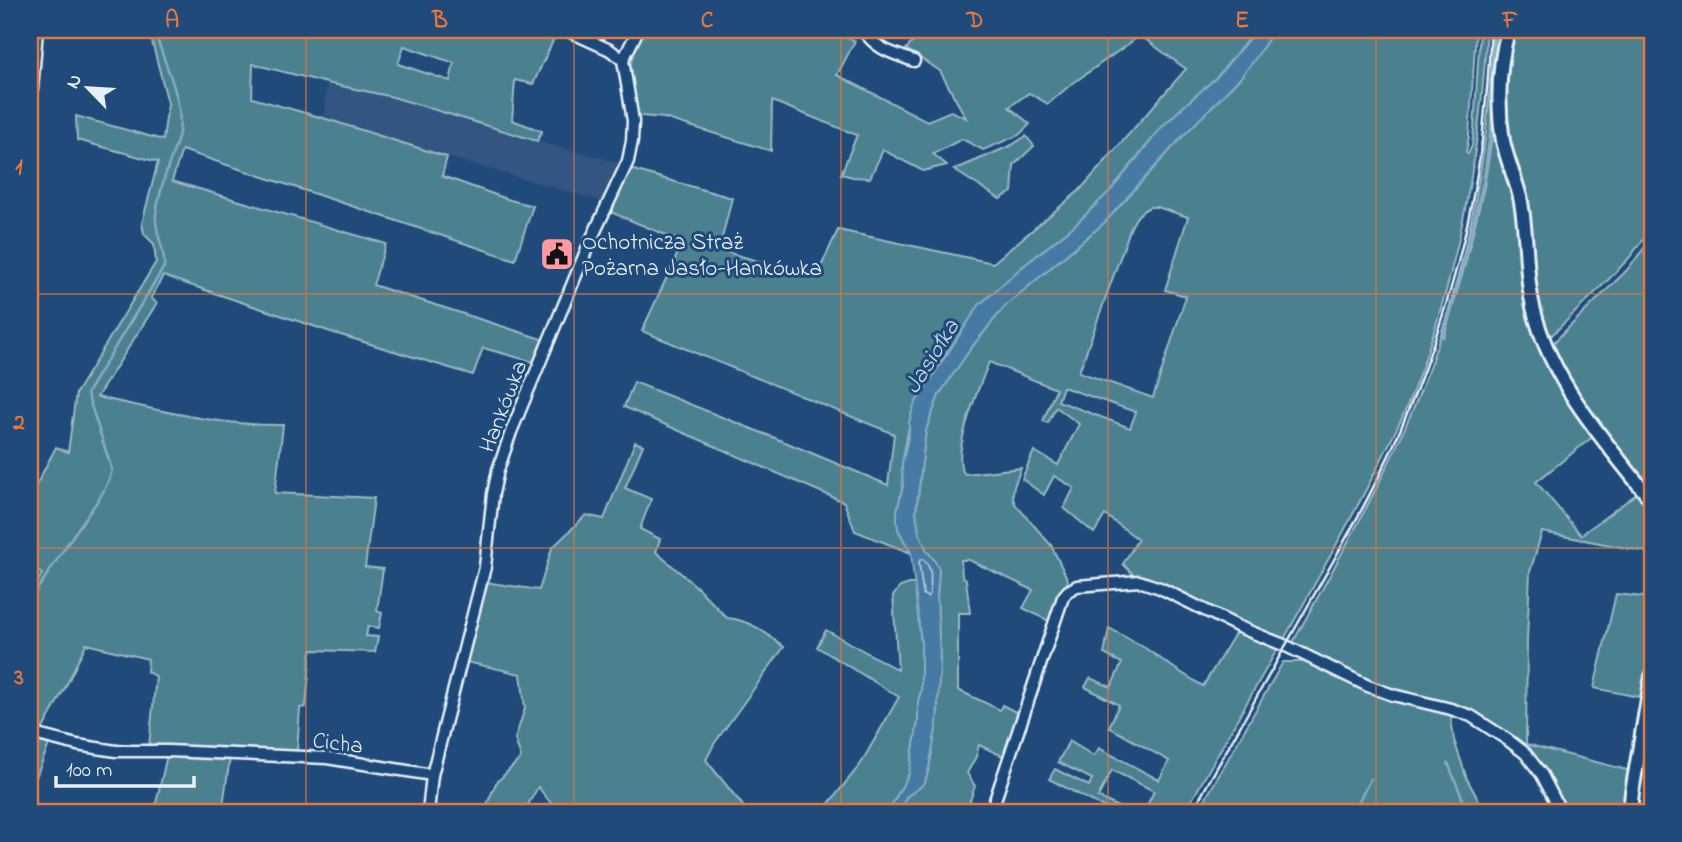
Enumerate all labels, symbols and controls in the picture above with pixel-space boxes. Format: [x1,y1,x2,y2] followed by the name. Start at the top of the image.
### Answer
[165,5,179,38] text: A
[431,5,448,38] text: B
[701,5,714,38] text: C
[966,5,983,38] text: D
[1235,5,1249,38] text: E
[1502,5,1518,38] text: F
[52,52,122,122] north arrow
[60,70,90,93] text: N
[15,152,23,185] text: 1
[582,227,822,286] place label: Ochotnicza Straż Pożarna Jasło-Hankówka
[538,235,576,273] public building icon: Ochotnicza Straż Pożarna Jasło-Hankówka
[897,312,970,401] water label: Jasiołka
[472,356,537,458] street label: Hankówka
[12,407,25,440] text: 2
[13,662,24,695] text: 3
[311,725,365,764] street label: Cicha
[56,744,194,788] scale bar
[66,756,112,786] text: 100 m

